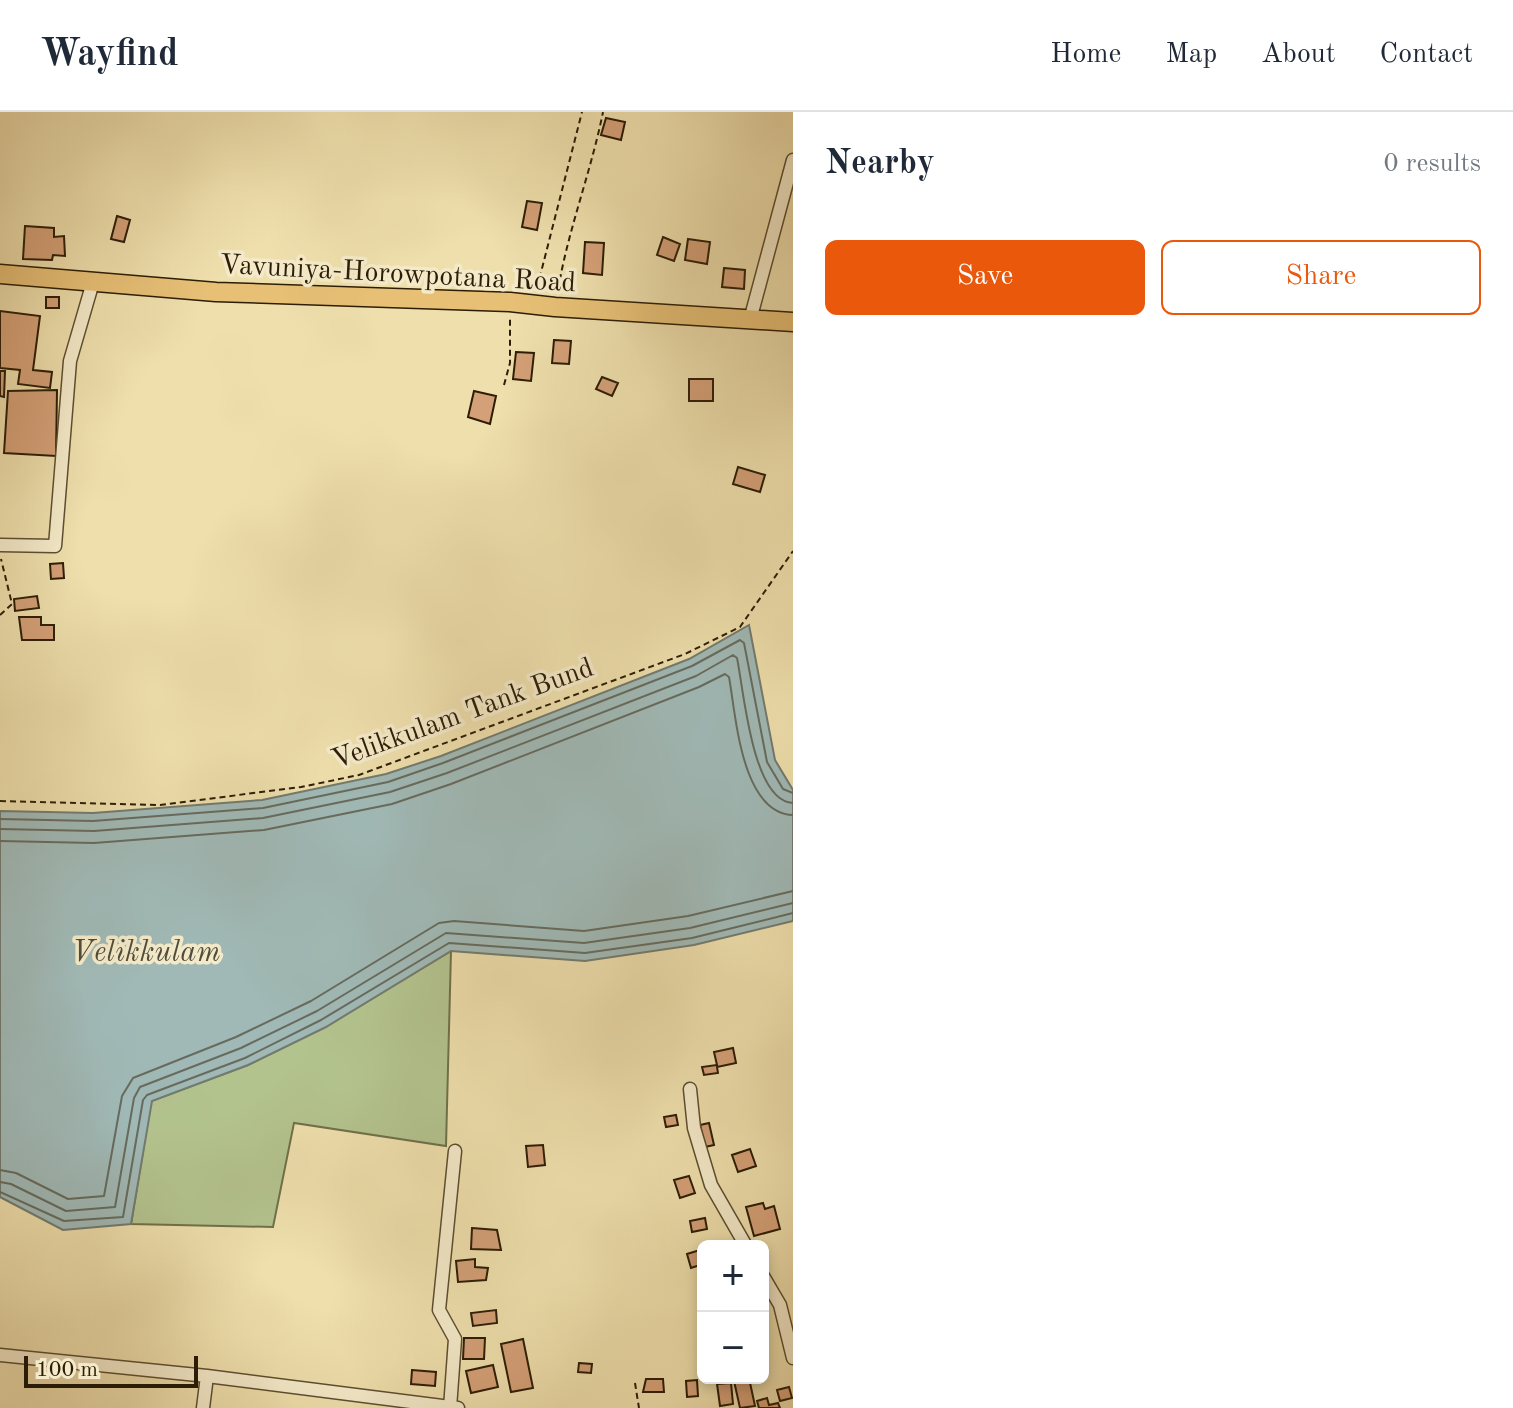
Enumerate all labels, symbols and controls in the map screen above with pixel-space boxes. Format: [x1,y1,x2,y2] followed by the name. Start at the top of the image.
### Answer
[40,36,178,74] text: Wayfind
[1050,41,1121,69] text: Home
[1165,41,1217,69] text: Map
[1261,41,1336,69] text: About
[1380,41,1473,69] text: Contact
[825,147,935,181] text: Nearby
[1383,151,1481,177] text: 0 results
[825,240,1145,315] button: Save
[1161,240,1481,315] button: Share
[219,252,577,298] street label: Vavuniya-Horowpotana Road
[328,654,598,775] street label: Velikkulam Tank Bund
[71,938,221,968] water label: Velikkulam
[697,1240,769,1384] map controls
[697,1240,769,1312] button: +
[697,1312,769,1384] button: −
[24,1352,198,1388] scale bar
[36,1359,98,1381] text: 100 m

